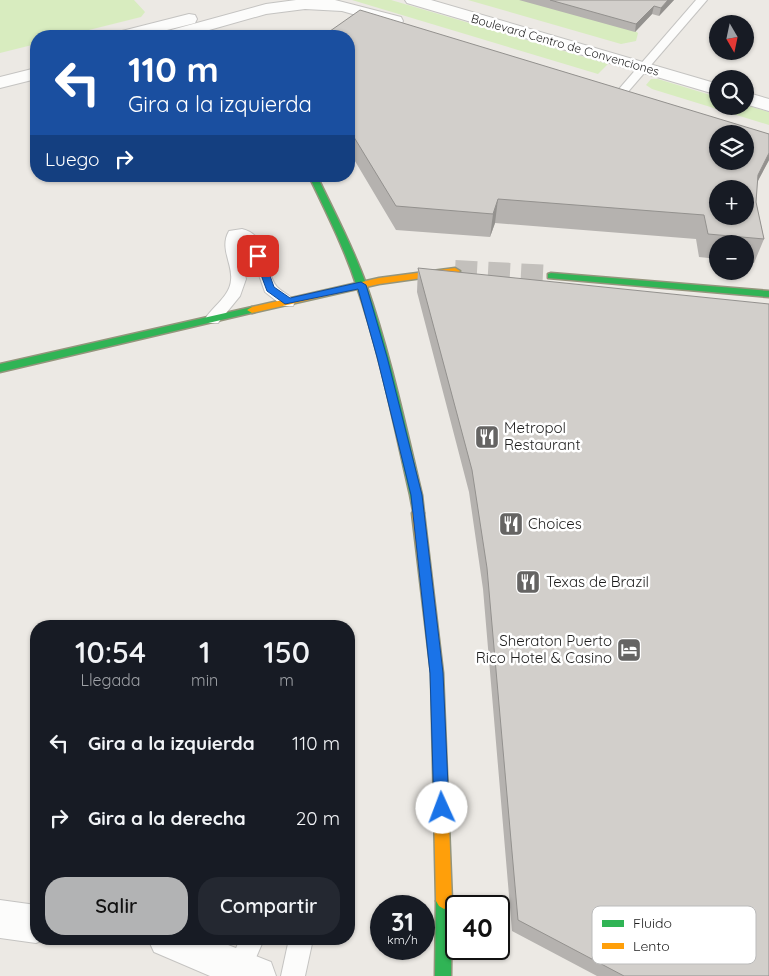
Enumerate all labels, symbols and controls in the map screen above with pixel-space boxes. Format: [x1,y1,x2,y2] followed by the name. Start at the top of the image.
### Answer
[469,10,661,79] street label: Boulevard Centro de Convenciones
[709,15,754,60] north arrow
[709,15,754,280] map controls
[128,47,219,91] text: 110 m
[45,50,110,115] icon: left
[709,70,754,115] button: search
[128,90,312,118] text: Gira a la izquierda
[709,125,754,170] button: layers
[110,145,138,173] icon: right
[45,147,100,171] text: Luego
[709,180,754,225] button: +
[237,235,279,277] pin
[709,235,754,280] button: −
[244,242,272,270] icon: arrive
[504,418,581,454] place label: Metropol Restaurant
[474,424,500,450] restaurant icon: Metropol Restaurant
[498,511,524,537] restaurant icon: Choices
[528,514,582,533] place label: Choices
[515,569,541,595] restaurant icon: Texas de Brazil
[546,572,649,591] place label: Texas de Brazil
[476,631,612,667] place label: Sheraton Puerto Rico Hotel & Casino
[75,633,146,671] text: 10:54
[199,633,210,671] text: 1
[263,633,310,671] text: 150
[616,637,642,663] hotel icon: Sheraton Puerto Rico Hotel & Casino
[81,670,141,690] text: Llegada
[191,670,218,690] text: min
[279,670,294,690] text: m
[45,729,73,757] icon: left
[88,731,255,755] text: Gira a la izquierda
[292,731,340,755] text: 110 m
[415,781,467,833] position arrow
[45,804,73,832] icon: right
[88,806,246,830] text: Gira a la derecha
[296,806,340,830] text: 20 m
[45,877,188,935] button: Salir
[198,877,340,935] button: Compartir
[445,895,510,960] speed limit sign: 40
[391,906,414,937] text: 31
[592,906,756,964] legend
[633,914,672,932] text: Fluido
[387,932,418,947] text: km/h
[633,937,670,955] text: Lento

